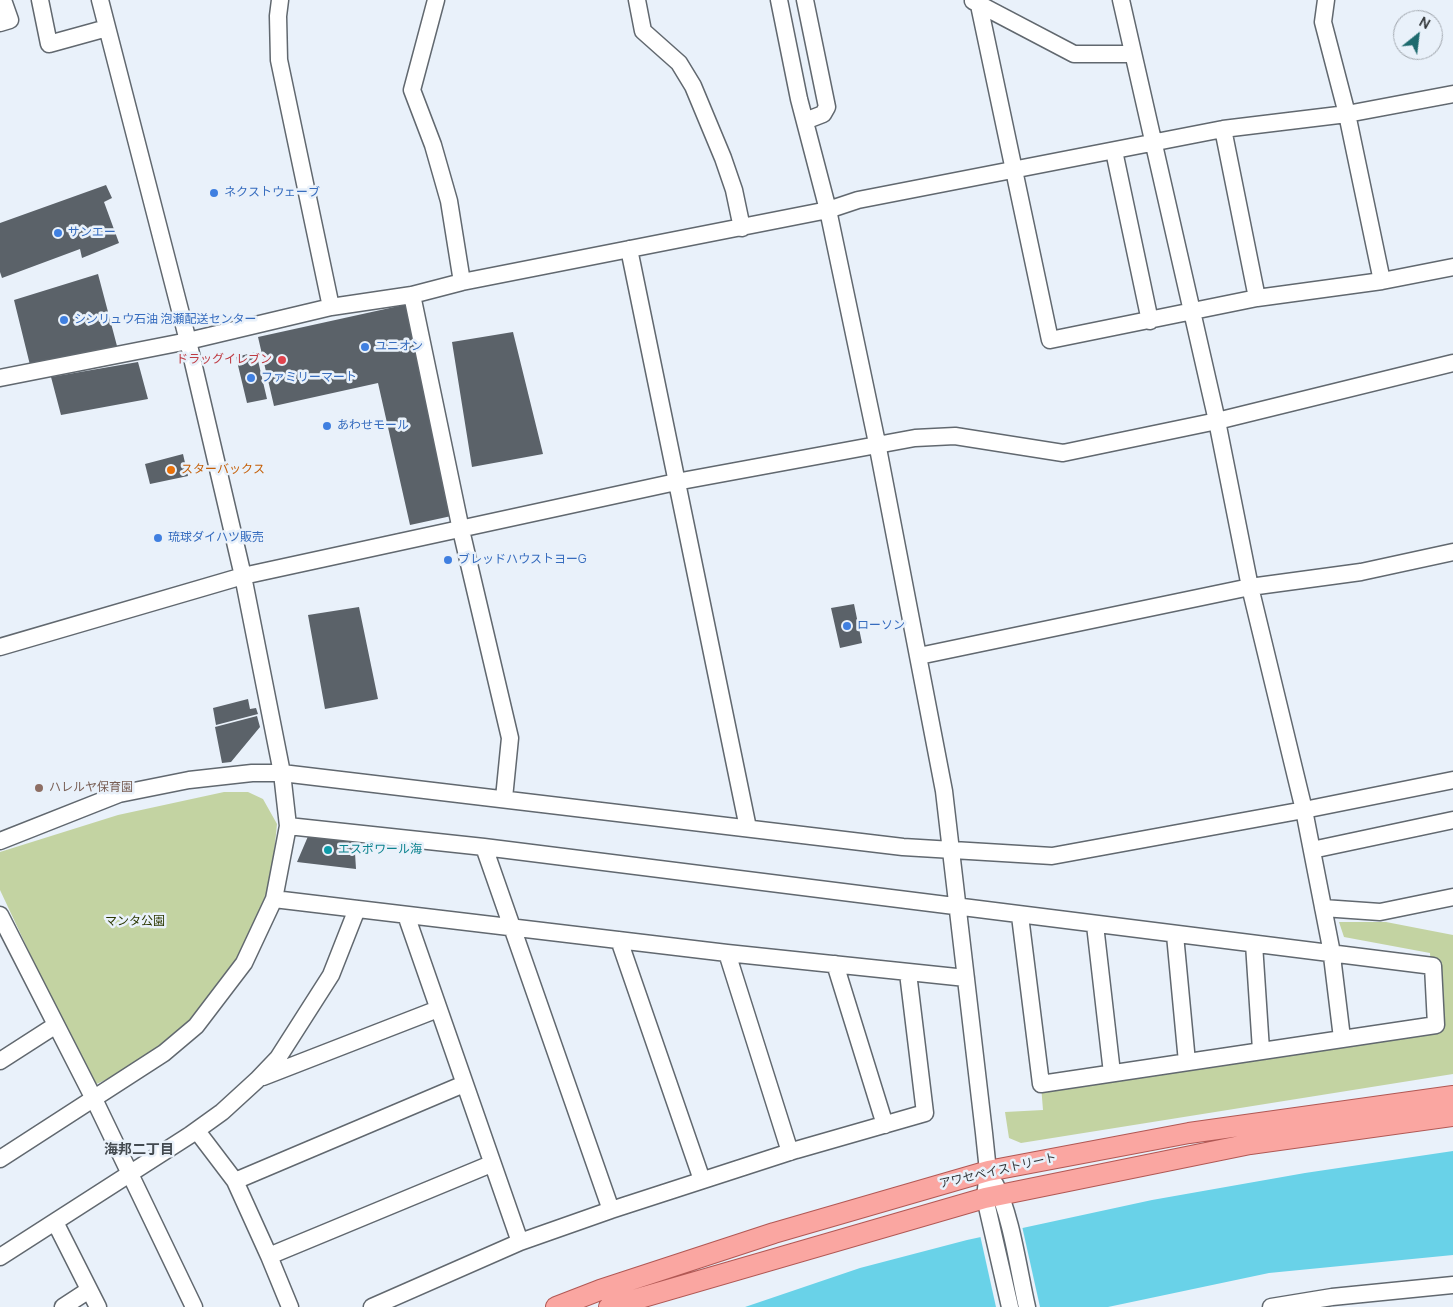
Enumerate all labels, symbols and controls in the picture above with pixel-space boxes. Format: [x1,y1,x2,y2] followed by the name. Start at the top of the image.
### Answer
[1393,10,1443,60] north arrow
[1416,12,1434,33] text: N
[224,186,320,200] place label: ネクストウェーブ
[208,187,220,199] marker: ネクストウェーブ
[68,226,116,240] place label: サンエー
[52,227,64,239] marker: サンエー
[74,313,256,327] place label: シンリュウ石油 泡瀬配送センター
[58,314,70,326] marker: シンリュウ石油 泡瀬配送センター
[375,340,423,354] place label: ユニオン
[359,341,371,353] marker: ユニオン
[176,353,272,367] place label: ドラッグイレブン
[276,354,288,366] marker: ドラッグイレブン
[261,371,357,385] place label: ファミリーマート
[245,372,257,384] marker: ファミリーマート
[337,419,409,433] place label: あわせモール
[321,420,333,432] marker: あわせモール
[181,463,265,477] place label: スターバックス
[165,464,177,476] marker: スターバックス
[168,531,264,545] place label: 琉球ダイハツ販売
[152,532,164,544] marker: 琉球ダイハツ販売
[458,553,586,567] place label: ブレッドハウストヨーG
[442,554,454,566] marker: ブレッドハウストヨーG
[857,619,905,633] place label: ローソン
[841,620,853,632] marker: ローソン
[49,781,133,795] place label: ハレルヤ保育園
[33,782,45,794] marker: ハレルヤ保育園
[338,843,422,857] place label: エスポワール海
[322,844,334,856] marker: エスポワール海
[105,915,165,929] park label: マンタ公園
[104,1142,174,1158] district label: 海邦二丁目
[938,1150,1058,1192] street label: アワセベイストリート

